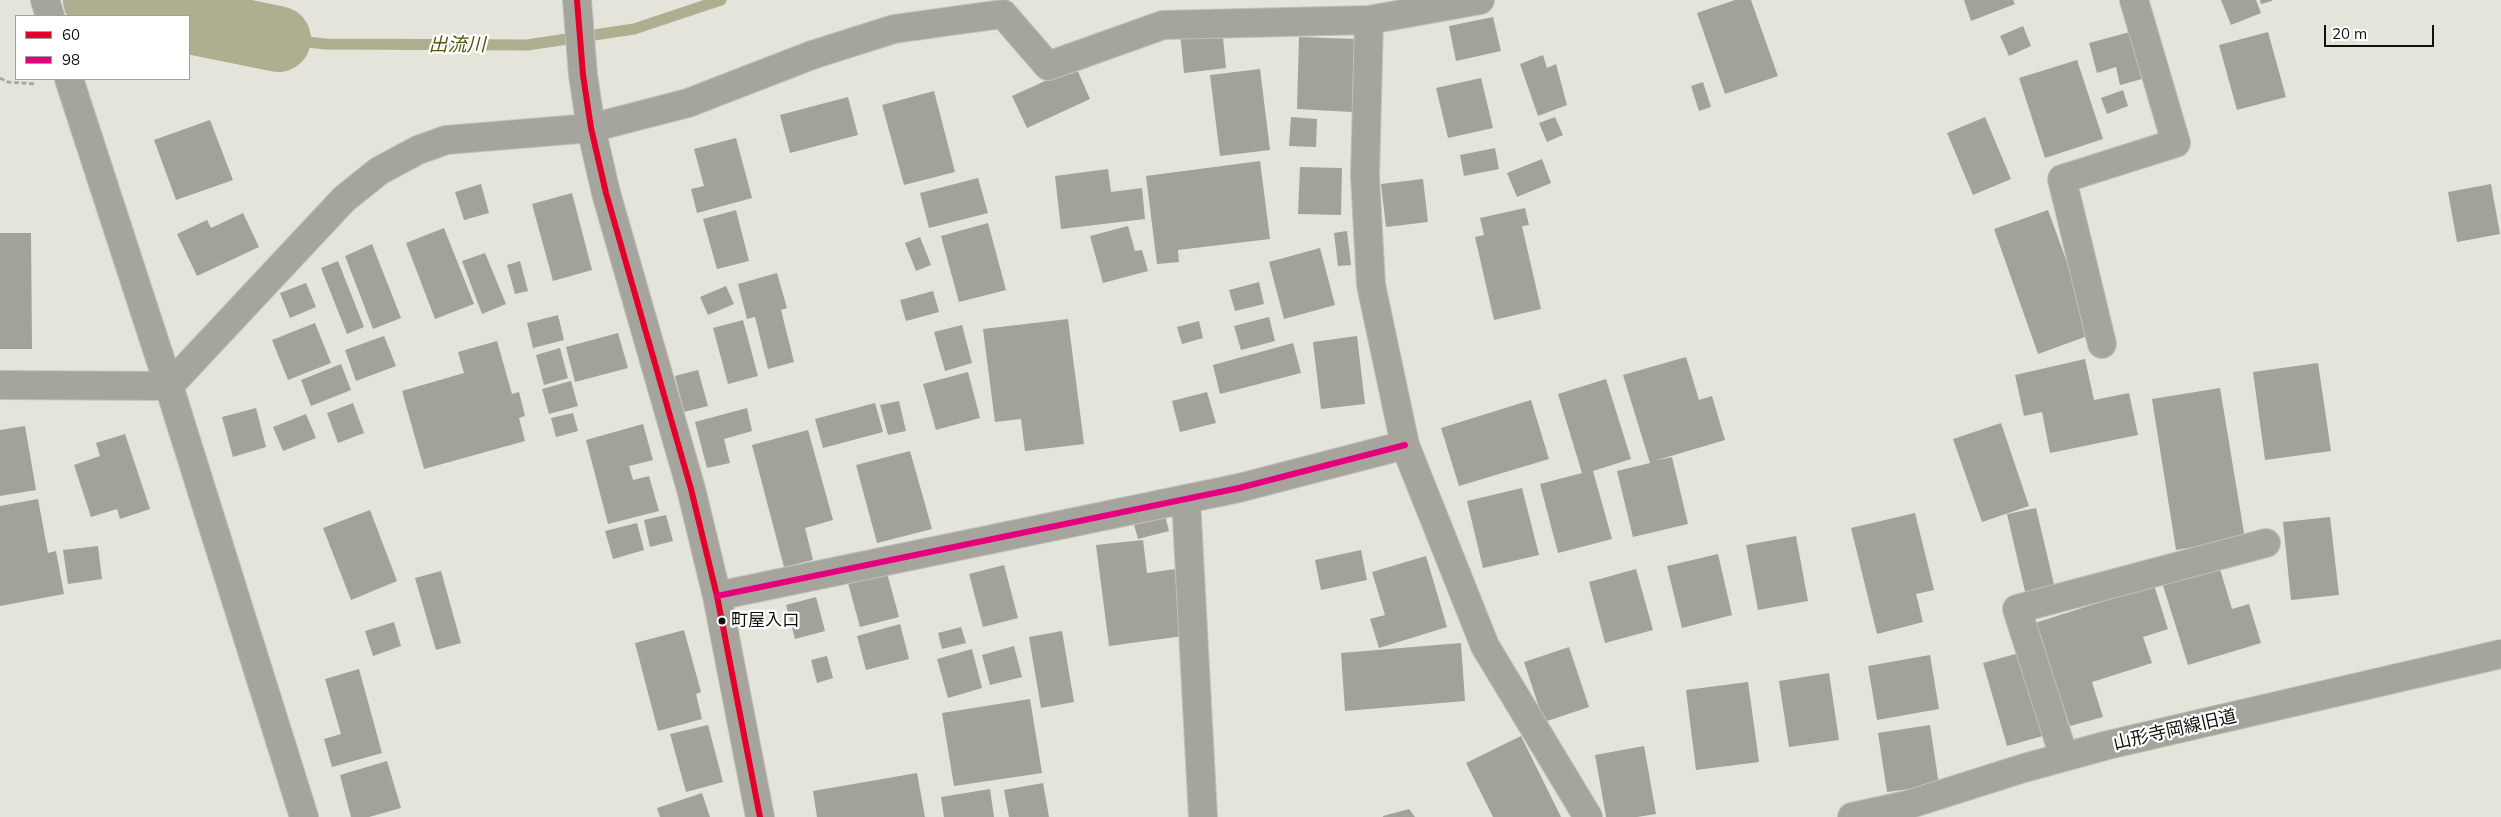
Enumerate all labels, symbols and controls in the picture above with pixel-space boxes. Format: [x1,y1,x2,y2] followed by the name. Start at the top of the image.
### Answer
[15,15,190,80] legend
[2326,15,2436,47] scale bar
[2332,24,2367,43] text: 20 m
[62,25,80,44] text: 60
[429,34,485,56] water label: 出流川
[62,50,80,69] text: 98
[731,611,799,631] place label: 町屋入口
[717,616,727,626] marker: 町屋入口
[2111,705,2239,755] street label: 山形寺岡線旧道

